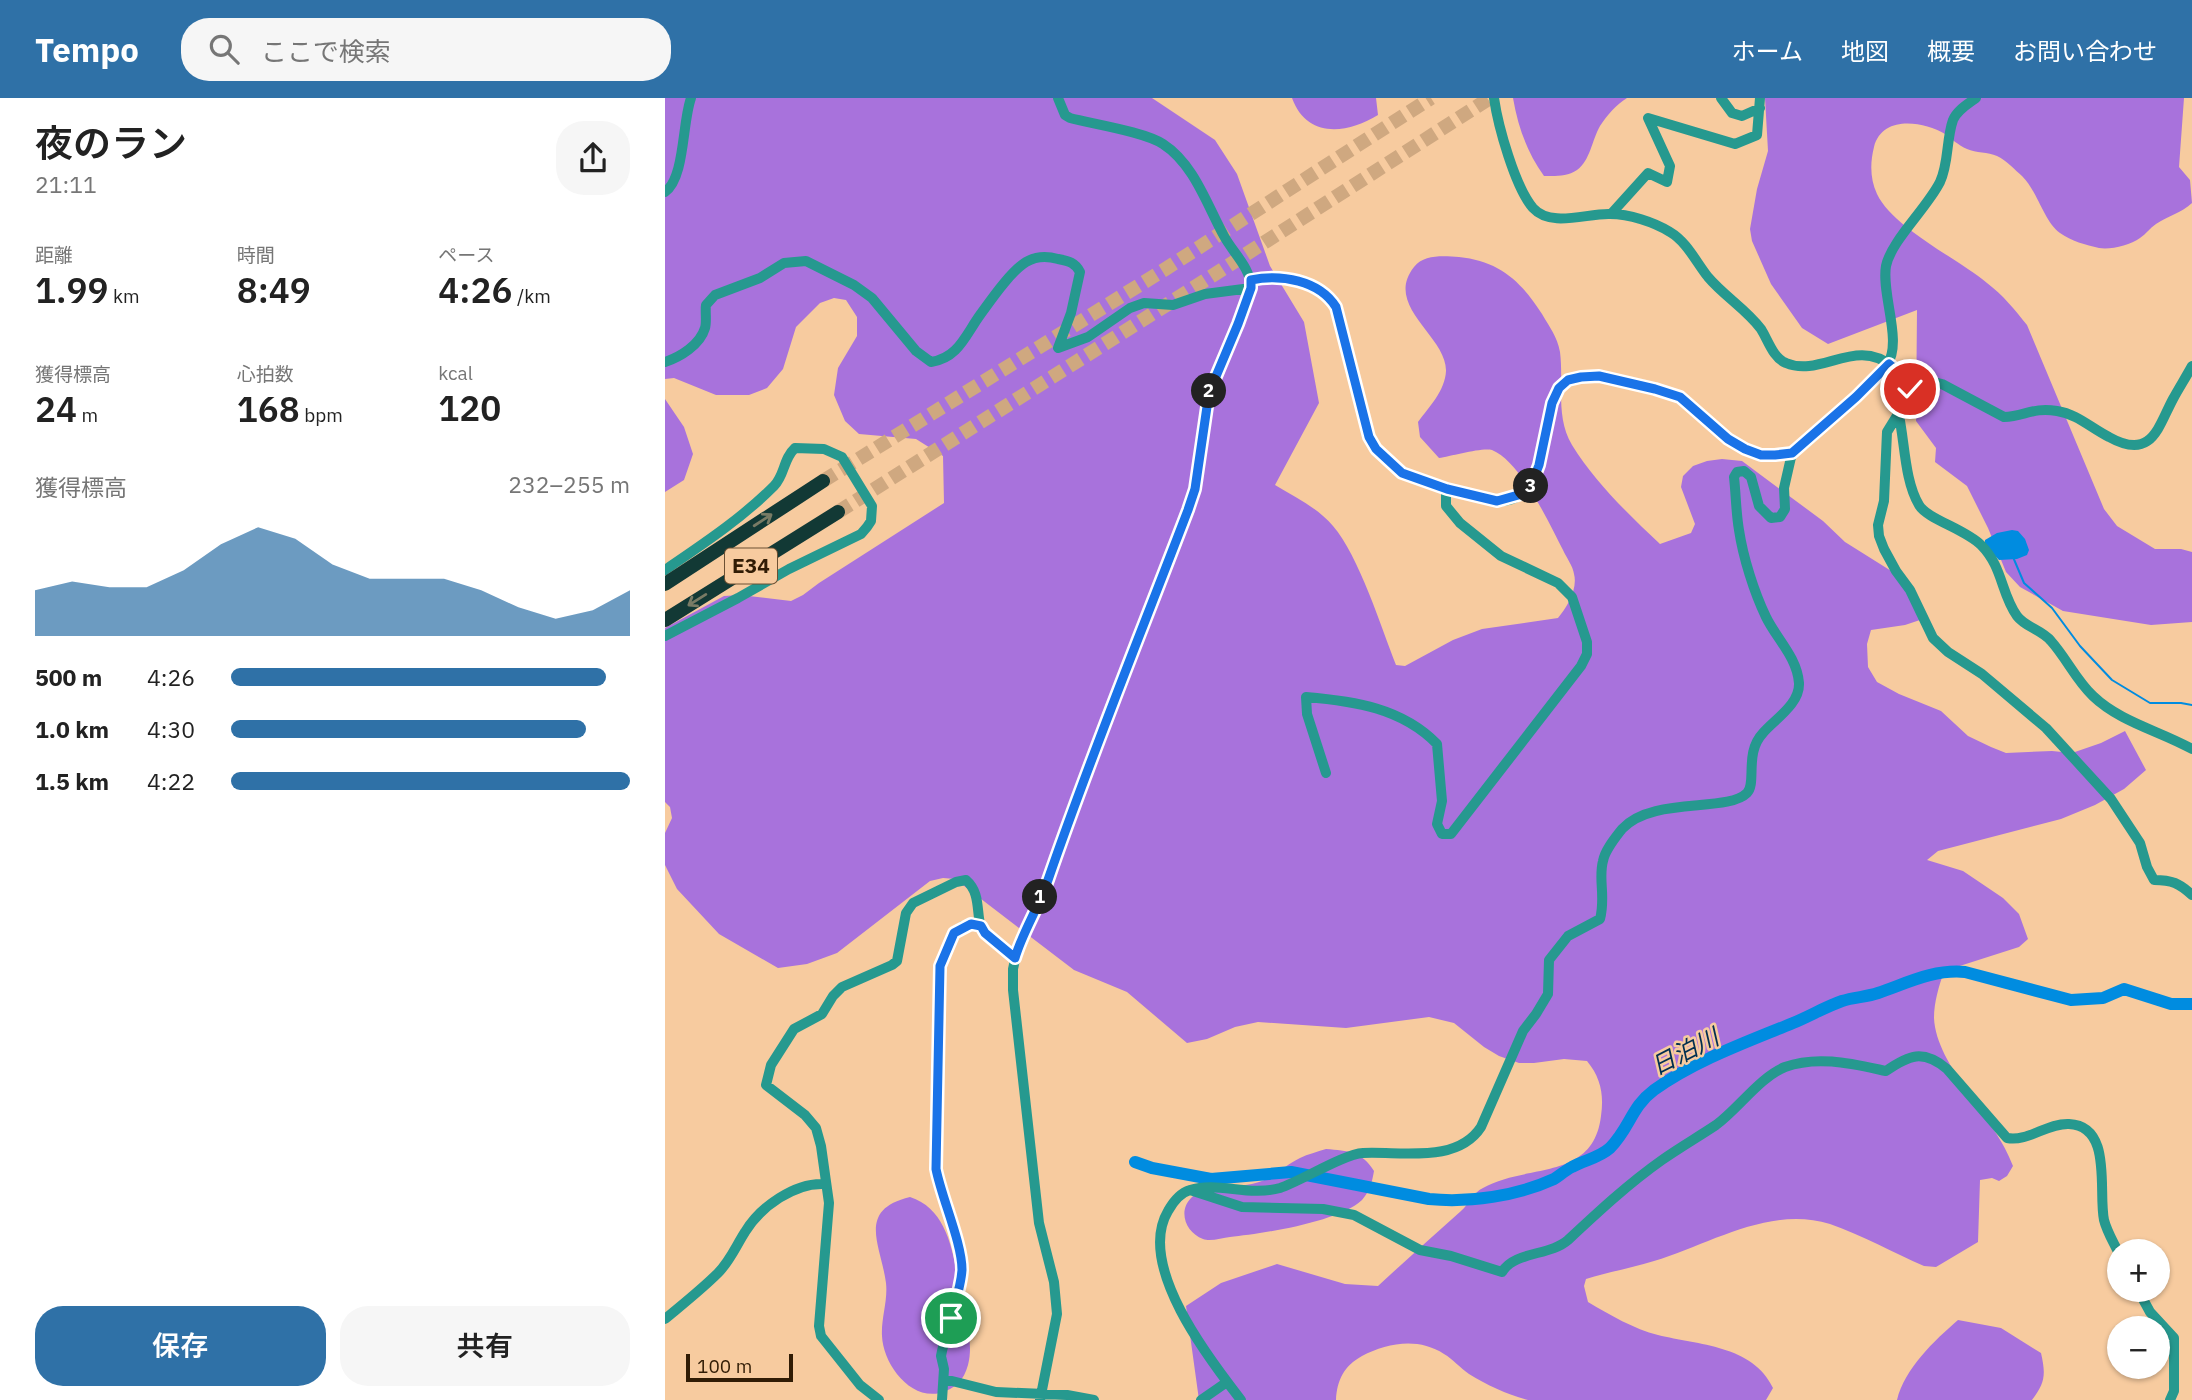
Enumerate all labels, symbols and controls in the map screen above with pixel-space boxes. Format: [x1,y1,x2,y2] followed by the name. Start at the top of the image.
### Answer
[181,18,671,81] search box
[35,28,139,71] text: Tempo
[205,30,243,68] icon: search
[261,34,391,68] text: ここで検索
[1732,35,1803,67] text: ホーム
[1841,35,1889,67] text: 地図
[1927,35,1975,67] text: 概要
[2013,35,2157,67] text: お問い合わせ
[35,118,187,167] text: 夜のラン
[556,121,630,195] button: share
[35,169,97,199] text: 21:11
[35,243,73,267] text: 距離
[237,243,275,267] text: 時間
[438,243,494,267] text: ペース
[35,267,108,313] text: 1.99
[237,267,311,313] text: 8:49
[438,267,513,313] text: 4:26
[108,284,140,308] text: km
[513,284,551,308] text: /km
[1880,359,1940,419] pin
[438,361,473,385] text: kcal
[35,362,111,386] text: 獲得標高
[237,362,294,386] text: 心拍数
[1891,370,1929,408] icon: check
[1191,374,1227,408] pin: 2
[1203,378,1214,402] text: 2
[438,385,501,431] text: 120
[35,386,77,432] text: 24
[237,386,300,432] text: 168
[77,403,98,427] text: m
[300,403,343,427] text: bpm
[1513,468,1549,504] pin: 3
[508,469,630,499] text: 232–255 m
[35,472,127,502] text: 獲得標高
[1525,473,1536,497] text: 3
[753,513,773,527] one-way arrow
[725,548,777,584] road number: E34
[688,593,707,608] one-way arrow
[35,662,102,692] text: 500 m
[147,662,195,692] text: 4:26
[35,714,109,744] text: 1.0 km
[147,714,195,744] text: 4:30
[35,766,109,796] text: 1.5 km
[147,766,195,796] text: 4:22
[1023,880,1057,914] pin: 1
[1034,884,1045,908] text: 1
[1645,1019,1727,1082] water label: 日泊川
[2107,1239,2170,1379] map controls
[2107,1239,2170,1302] button: +
[921,1288,981,1348] pin
[932,1299,970,1337] icon: arrive
[35,1306,326,1386] button: 保存
[340,1306,630,1386] button: 共有
[2107,1316,2170,1379] button: −
[686,1351,793,1383] scale bar
[697,1354,752,1378] text: 100 m

